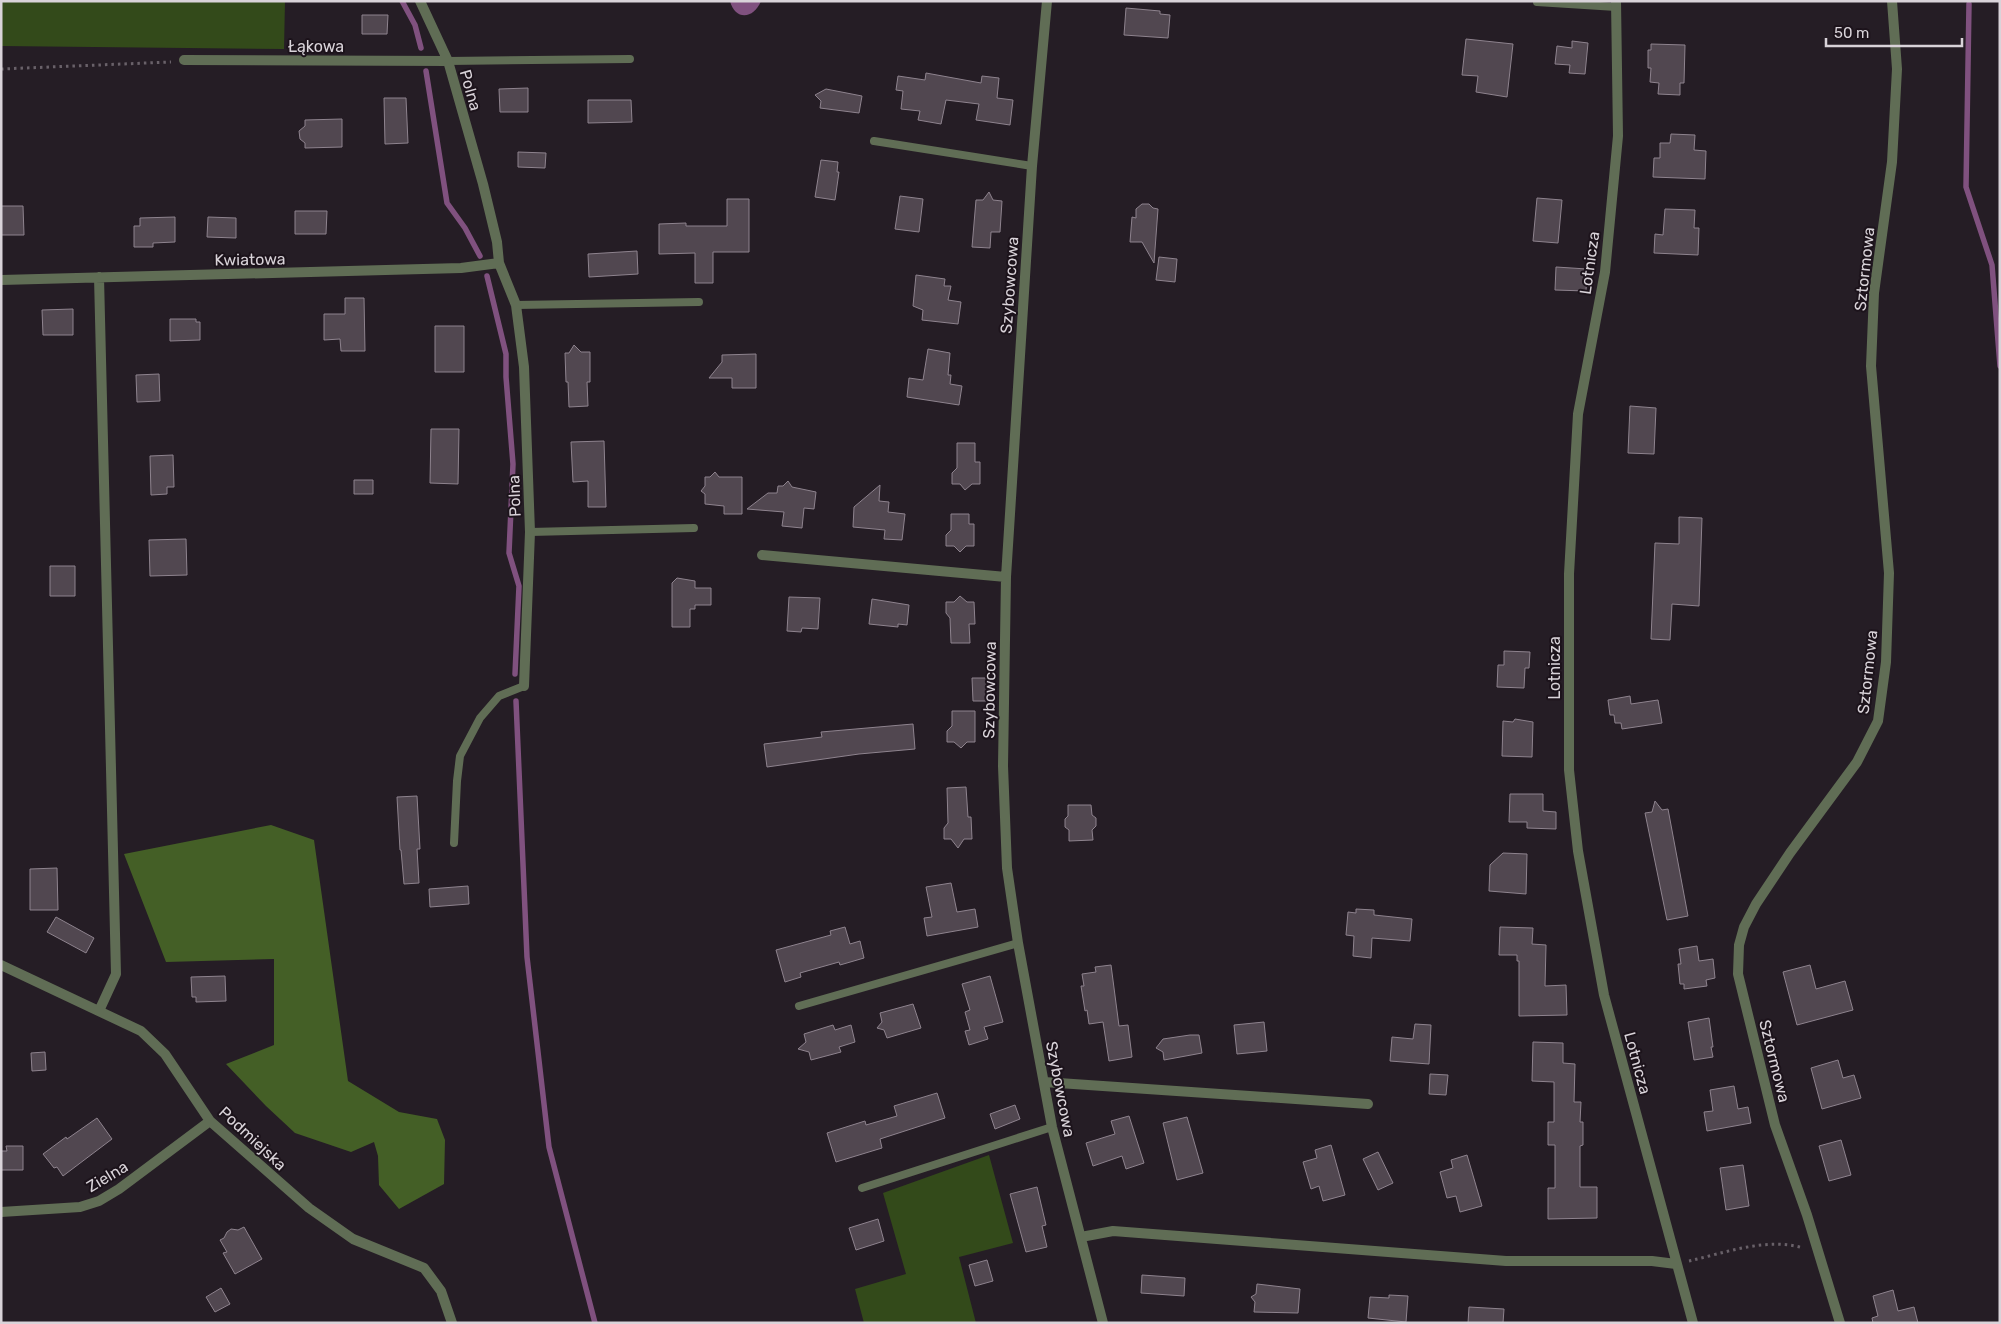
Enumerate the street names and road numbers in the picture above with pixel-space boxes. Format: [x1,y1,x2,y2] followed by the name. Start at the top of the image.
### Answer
[288,37,344,56] street label: Łąkowa
[456,67,485,113] street label: Polna
[1851,226,1878,312] street label: Sztormowa
[1576,230,1603,296] street label: Lotnicza
[997,236,1022,334] street label: Szybowcowa
[214,249,286,270] street label: Kwiatowa
[504,475,525,517] street label: Polna
[1854,629,1881,715] street label: Sztormowa
[1545,636,1564,700] street label: Lotnicza
[979,641,1000,739] street label: Szybowcowa
[1755,1018,1794,1104] street label: Sztormowa
[1620,1030,1655,1096] street label: Lotnicza
[1042,1040,1079,1139] street label: Szybowcowa
[215,1102,290,1174] street label: Podmiejska
[83,1157,131,1196] street label: Zielna

